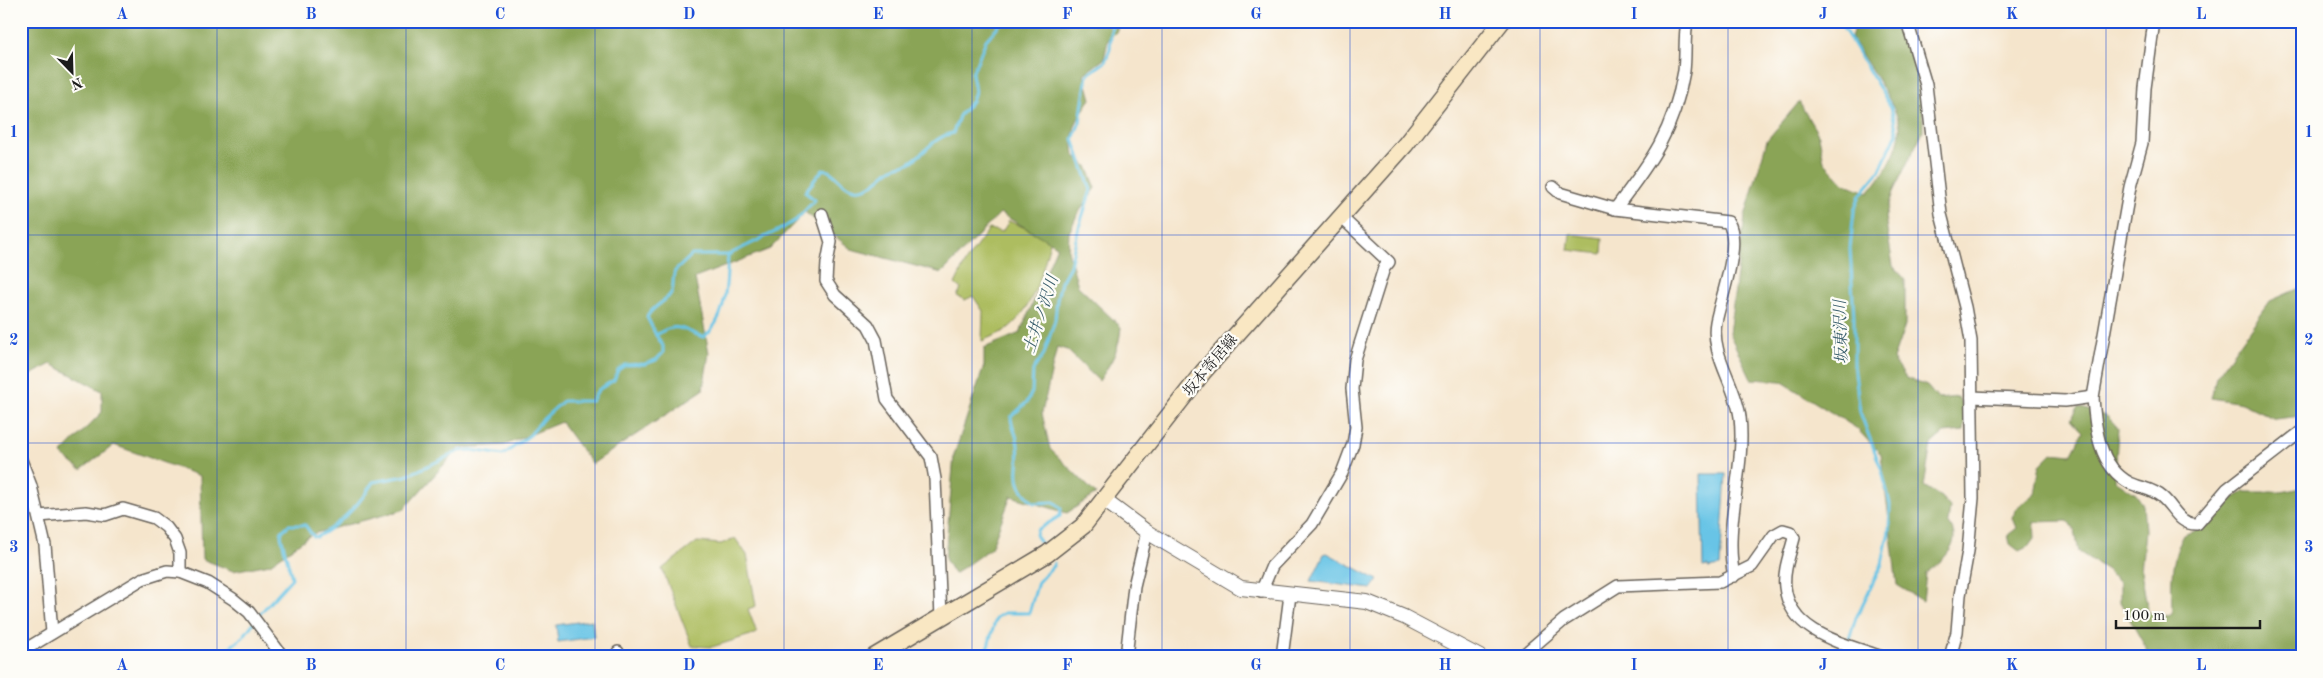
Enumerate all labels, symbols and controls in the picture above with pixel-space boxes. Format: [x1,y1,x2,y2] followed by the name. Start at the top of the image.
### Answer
[116,7,128,23] text: A
[305,7,317,23] text: B
[495,7,505,23] text: C
[683,7,695,23] text: D
[872,7,884,23] text: E
[1062,7,1073,23] text: F
[1250,7,1262,23] text: G
[1438,7,1452,23] text: H
[1630,7,1638,23] text: I
[1819,7,1828,23] text: J
[2006,7,2018,23] text: K
[2196,7,2207,23] text: L
[48,48,98,98] north arrow
[69,75,84,92] text: N
[9,125,19,141] text: 1
[2304,125,2314,141] text: 1
[1020,272,1062,355] water label: 土井ノ沢川
[1831,298,1851,364] water label: 坂東沢川
[1180,331,1241,400] street label: 坂本寄居線
[9,333,19,349] text: 2
[2304,333,2314,349] text: 2
[9,540,19,556] text: 3
[2304,540,2314,556] text: 3
[2116,598,2259,630] scale bar
[2123,609,2165,624] text: 100 m
[116,658,128,674] text: A
[305,658,317,674] text: B
[495,658,505,674] text: C
[683,658,695,674] text: D
[872,658,884,674] text: E
[1062,658,1073,674] text: F
[1250,658,1262,674] text: G
[1438,658,1452,674] text: H
[1630,658,1638,674] text: I
[1819,658,1828,674] text: J
[2006,658,2018,674] text: K
[2196,658,2207,674] text: L

